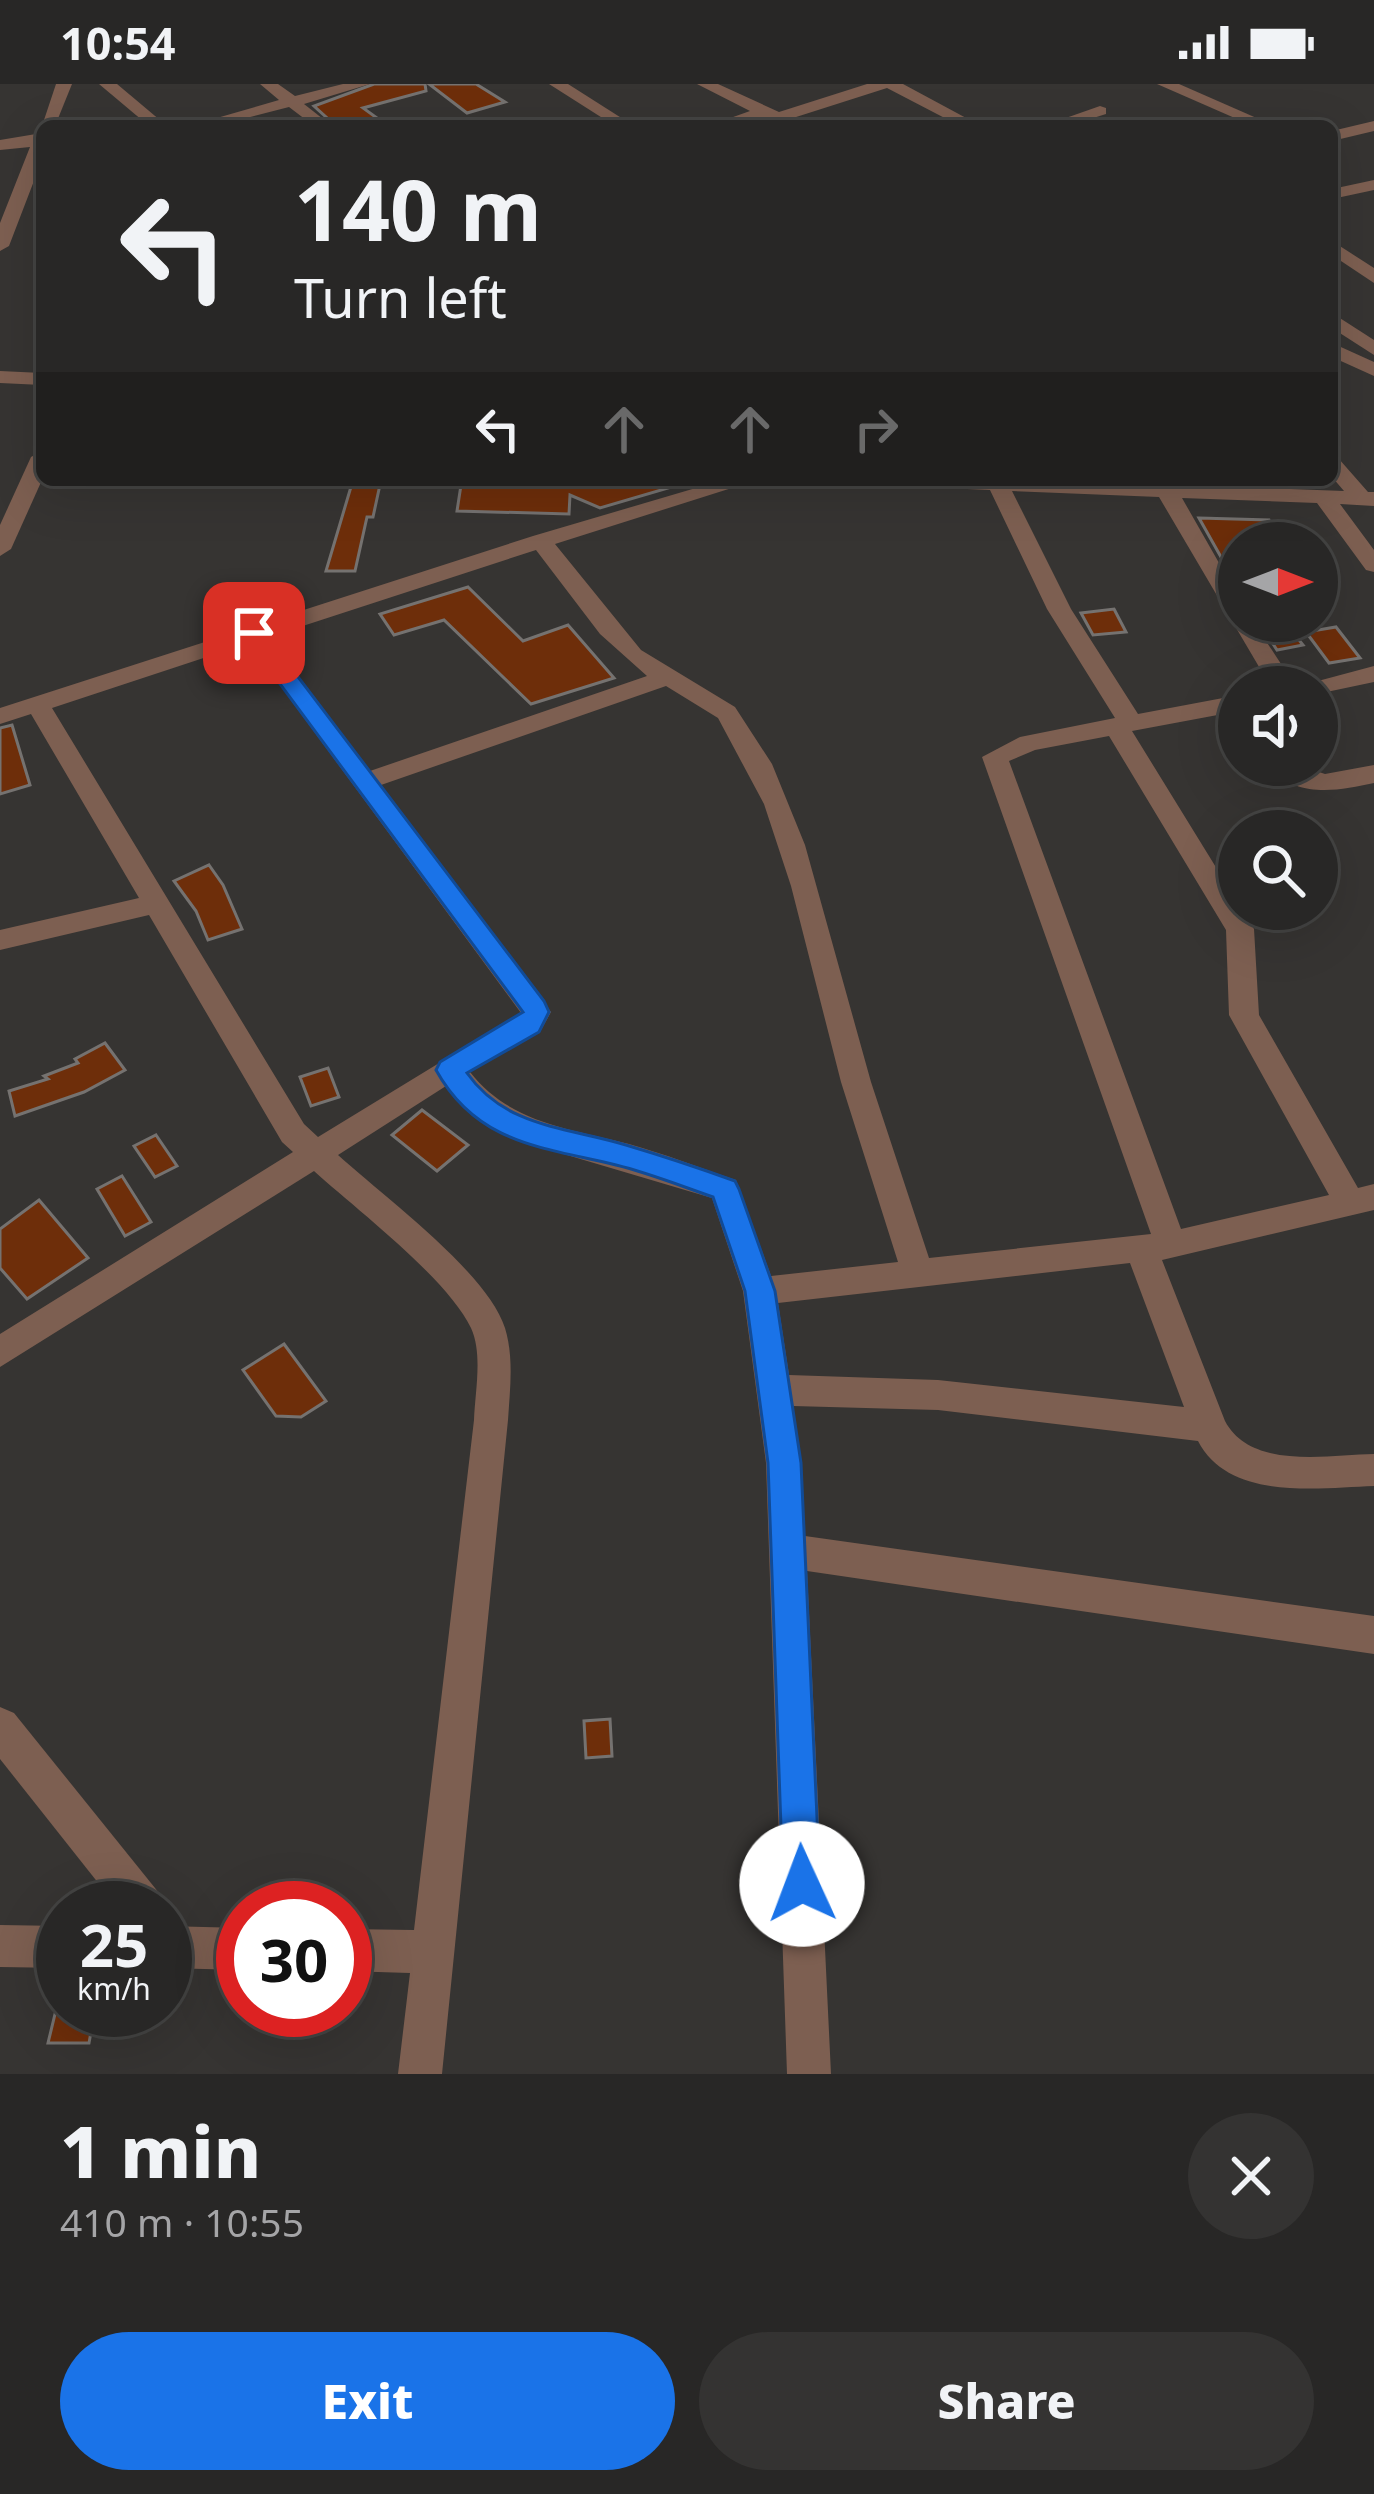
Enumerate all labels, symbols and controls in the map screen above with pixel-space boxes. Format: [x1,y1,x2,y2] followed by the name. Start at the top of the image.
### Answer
[60,12,176,73] text: 10:54
[294,151,542,266] text: 140 m
[96,168,252,324] icon: left
[294,260,507,334] text: Turn left
[465,396,531,462] icon: left
[591,396,657,462] icon: ahead
[717,396,783,462] icon: ahead
[843,396,909,462] icon: right
[1218,522,1338,642] north arrow
[1218,522,1338,930] map controls
[203,582,305,684] pin
[221,600,287,666] icon: arrive
[1218,666,1338,786] button: sound
[1218,810,1338,930] button: search
[739,1821,865,1947] position arrow
[216,1881,372,2037] speed limit sign: 30
[80,1903,148,1985] text: 25
[77,1968,151,2009] text: km/h
[60,2101,261,2199] text: 1 min
[1188,2113,1314,2239] button: close
[60,2195,304,2248] text: 410 m · 10:55
[60,2332,675,2470] button: Exit
[699,2332,1314,2470] button: Share

